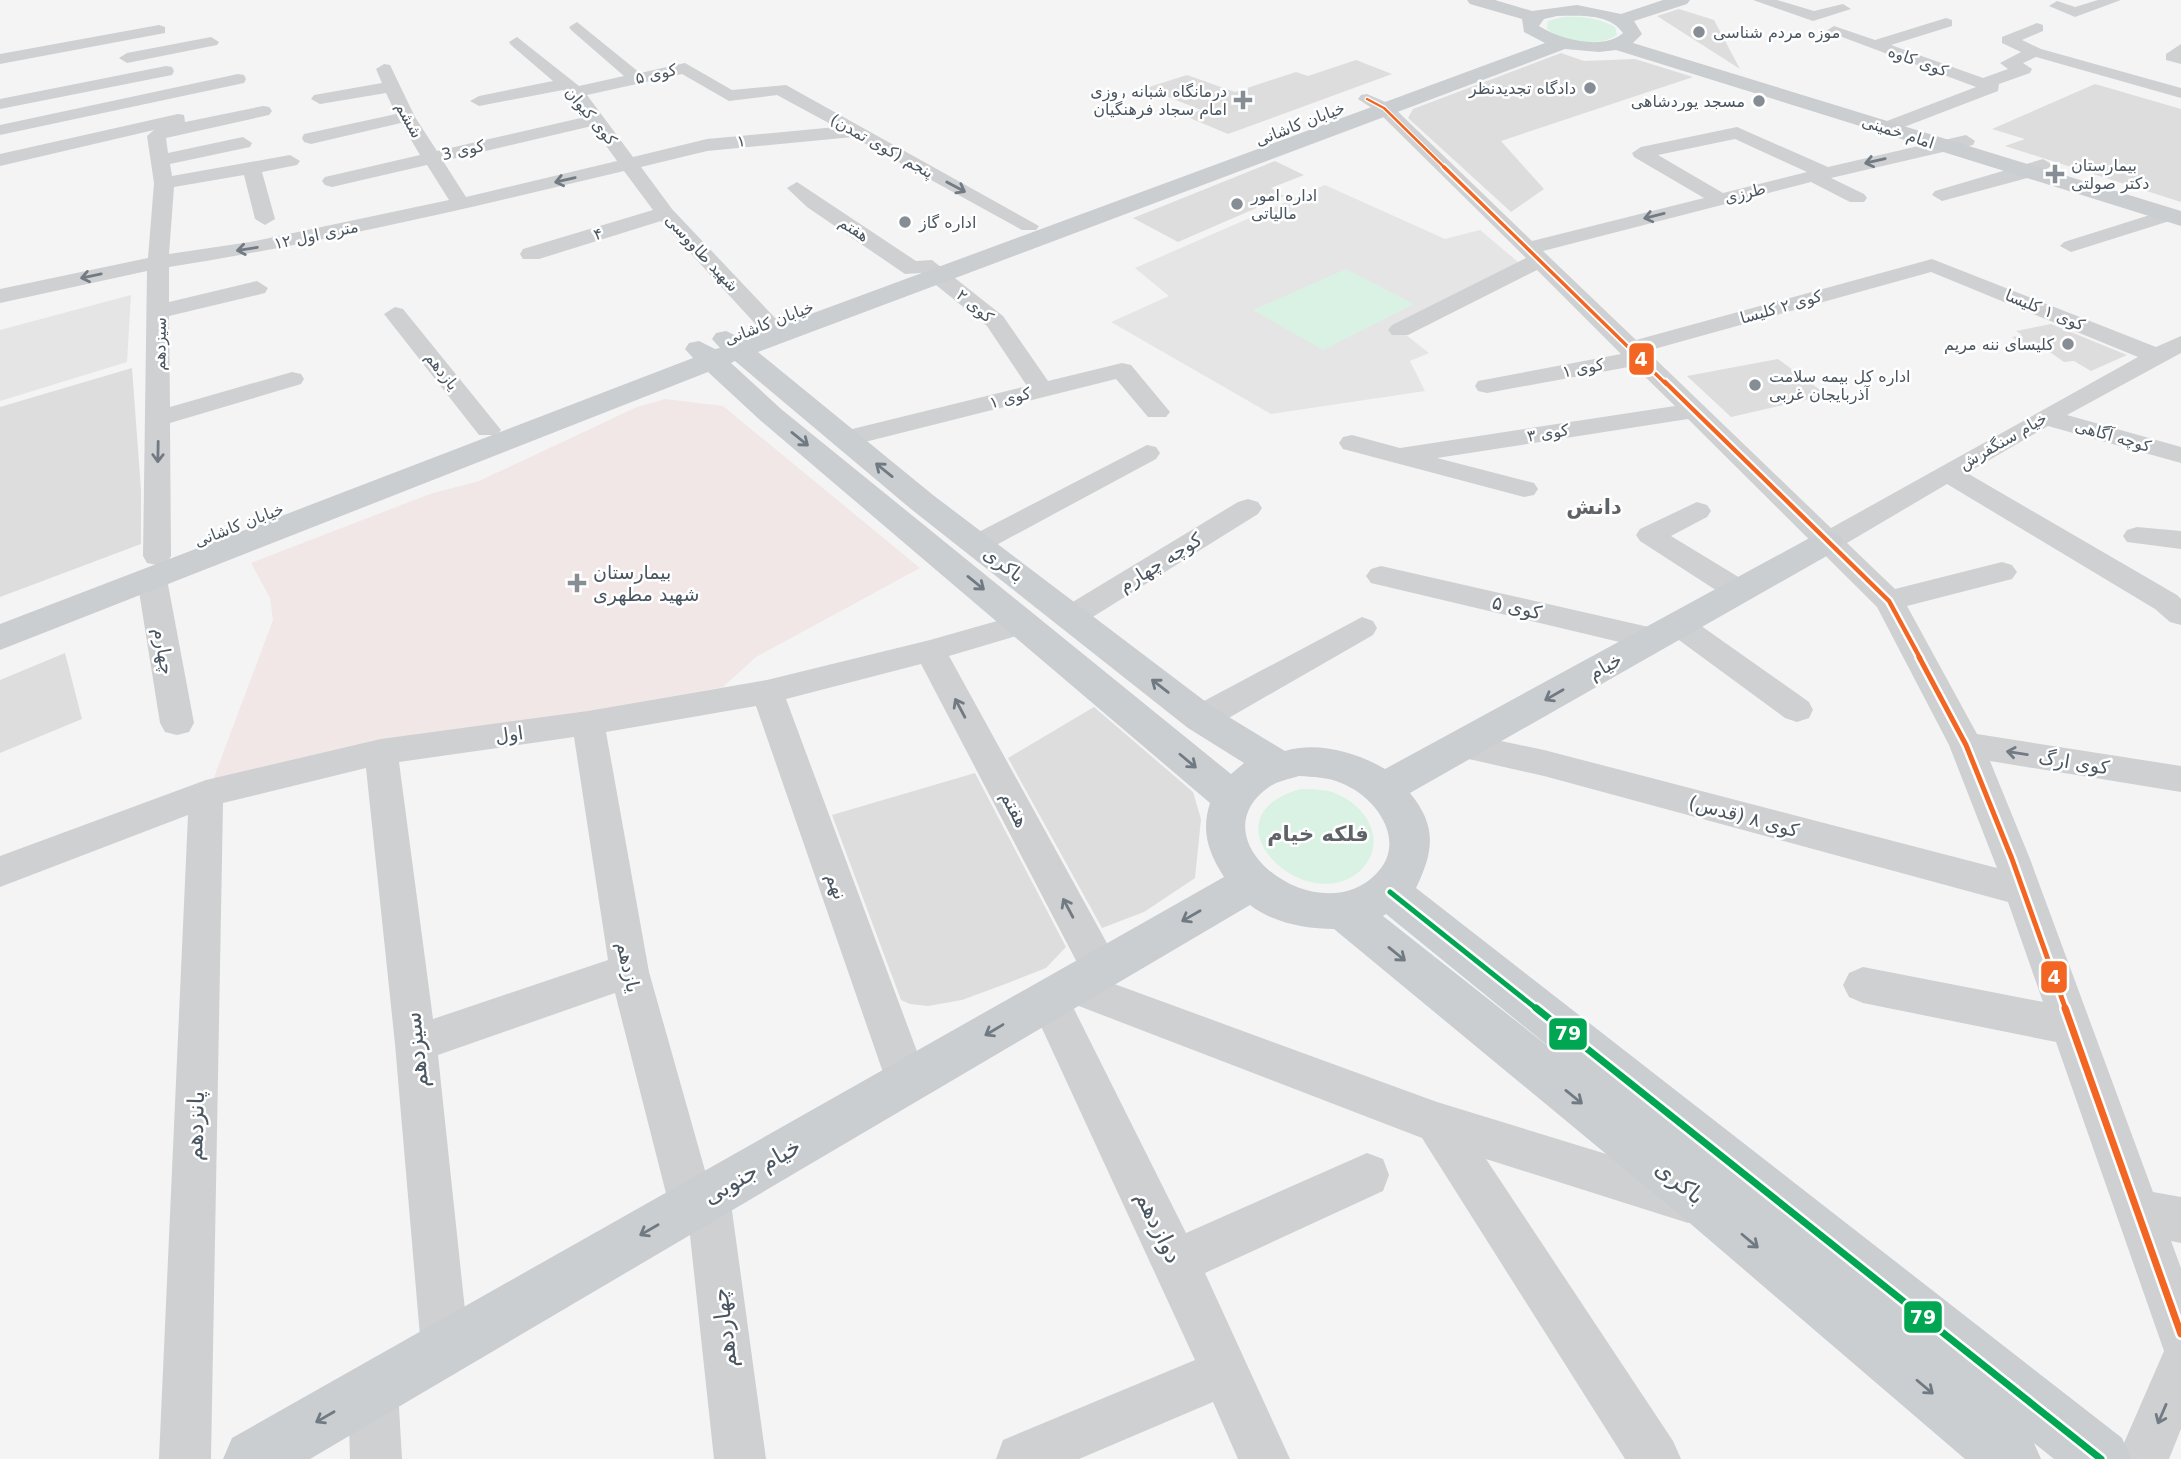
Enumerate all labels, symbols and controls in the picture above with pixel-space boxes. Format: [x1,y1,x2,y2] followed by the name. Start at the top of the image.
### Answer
[1713,23,1840,43] place label: موزه مردم شناسی
[1691,24,1707,40] marker: موزه مردم شناسی
[1885,41,1951,82] street label: کوی کاوه
[633,60,679,89] street label: کوی ۵
[1468,79,1576,99] place label: دادگاه تجدیدنظر
[1582,80,1598,96] marker: دادگاه تجدیدنظر
[1090,82,1227,120] place label: درمانگاه شبانه روزی امام سجاد فرهنگیان
[560,83,621,150] street label: کوی کیوان
[1233,90,1253,110] marker: درمانگاه شبانه روزی امام سجاد فرهنگیان
[1631,92,1745,112] place label: مسجد یوردشاهی
[1751,93,1767,109] marker: مسجد یوردشاهی
[1253,98,1347,150] street label: خیابان کاشانی
[391,99,427,141] street label: ششم
[827,110,937,183] street label: پنجم (کوی تمدن)
[1859,111,1937,153] street label: امام خمینی
[736,131,746,151] street label: ۱
[440,136,487,165] street label: کوی 3
[1864,155,1887,168] one-way arrow
[2071,156,2149,194] place label: بیمارستان دکتر صولتی
[2045,164,2065,184] marker: بیمارستان دکتر صولتی
[554,174,577,187] one-way arrow
[1722,179,1768,208] street label: طرزی
[946,180,966,194] one-way arrow
[1250,186,1317,223] place label: اداره امور مالیاتی
[1229,196,1245,212] marker: اداره امور مالیاتی
[661,210,743,296] street label: شهید طاووسی
[1644,210,1666,223] one-way arrow
[835,212,873,246] street label: هفتم
[918,213,976,233] place label: اداره گاز
[897,214,913,230] marker: اداره گاز
[272,217,360,254] street label: ۱۲ متری اول
[591,224,605,244] street label: ۴
[236,243,258,256] one-way arrow
[80,270,103,283] one-way arrow
[952,285,998,328] street label: کوی ۲
[2002,285,2088,336] street label: کوی ۱ کلیسا
[1738,286,1825,329] street label: کوی ۲ کلیسا
[722,297,816,349] street label: خیابان کاشانی
[150,317,171,371] street label: سیزدهم
[1944,335,2054,355] place label: کلیسای ننه مریم
[2060,336,2076,352] marker: کلیسای ننه مریم
[1628,342,1655,376] line badge: 4
[420,348,463,395] street label: یازدهم
[1634,348,1648,370] text: 4
[1561,355,1606,382] street label: کوی ۱
[1769,367,1910,405] place label: اداره کل بیمه سلامت آذربایجان غربی
[1747,377,1763,393] marker: اداره کل بیمه سلامت آذربایجان غربی
[987,384,1033,413] street label: کوی ۱
[1956,408,2051,475] street label: خیام سنگفرش
[2073,416,2154,457] street label: کوچه آگاهی
[1526,420,1571,447] street label: کوی ۳
[791,431,809,446] one-way arrow
[151,440,165,463] one-way arrow
[875,463,893,478] one-way arrow
[1566,495,1622,519] district label: دانش
[192,499,286,551] street label: خیابان کاشانی
[1114,527,1207,597] street label: کوچه چهارم
[979,542,1029,587] street label: باکری
[593,561,699,606] place label: بیمارستان شهید مطهری
[567,573,587,593] marker: بیمارستان شهید مطهری
[967,575,985,591] one-way arrow
[1490,591,1545,625] street label: کوی ۵
[148,626,179,676] street label: چهارم
[1584,648,1626,685] street label: خیام
[1151,678,1170,693] one-way arrow
[1544,688,1564,702] one-way arrow
[953,698,967,718] one-way arrow
[493,721,525,748] street label: اول
[2006,746,2029,759] one-way arrow
[2037,746,2112,780] street label: کوی ارگ
[1179,753,1197,769] one-way arrow
[995,787,1034,831] street label: هفتم
[1686,791,1802,842] street label: کوی ۸ (قدس)
[1267,822,1369,846] district label: فلکه خیام
[821,870,852,903] street label: نهم
[1061,898,1074,919] one-way arrow
[1182,909,1202,923] one-way arrow
[612,940,645,995] street label: یازدهم
[1387,946,1406,961] one-way arrow
[2040,960,2068,994] line badge: 4
[2047,966,2061,988] text: 4
[399,1010,434,1089] street label: سیزدهم
[1548,1017,1588,1051] line badge: 79
[1555,1022,1581,1044] text: 79
[985,1023,1005,1037] one-way arrow
[1564,1089,1582,1105] one-way arrow
[181,1090,210,1162] street label: پانزدهم
[699,1133,806,1210] street label: خیام جنوبی
[1650,1155,1710,1210] street label: باکری
[1130,1187,1187,1268] street label: دوازدهم
[640,1223,660,1237] one-way arrow
[1741,1233,1759,1248] one-way arrow
[706,1286,743,1370] street label: چهاردهم
[1903,1300,1943,1334] line badge: 79
[1910,1306,1936,1328] text: 79
[1915,1379,1933,1394] one-way arrow
[2155,1403,2168,1424] one-way arrow
[315,1410,335,1424] one-way arrow

